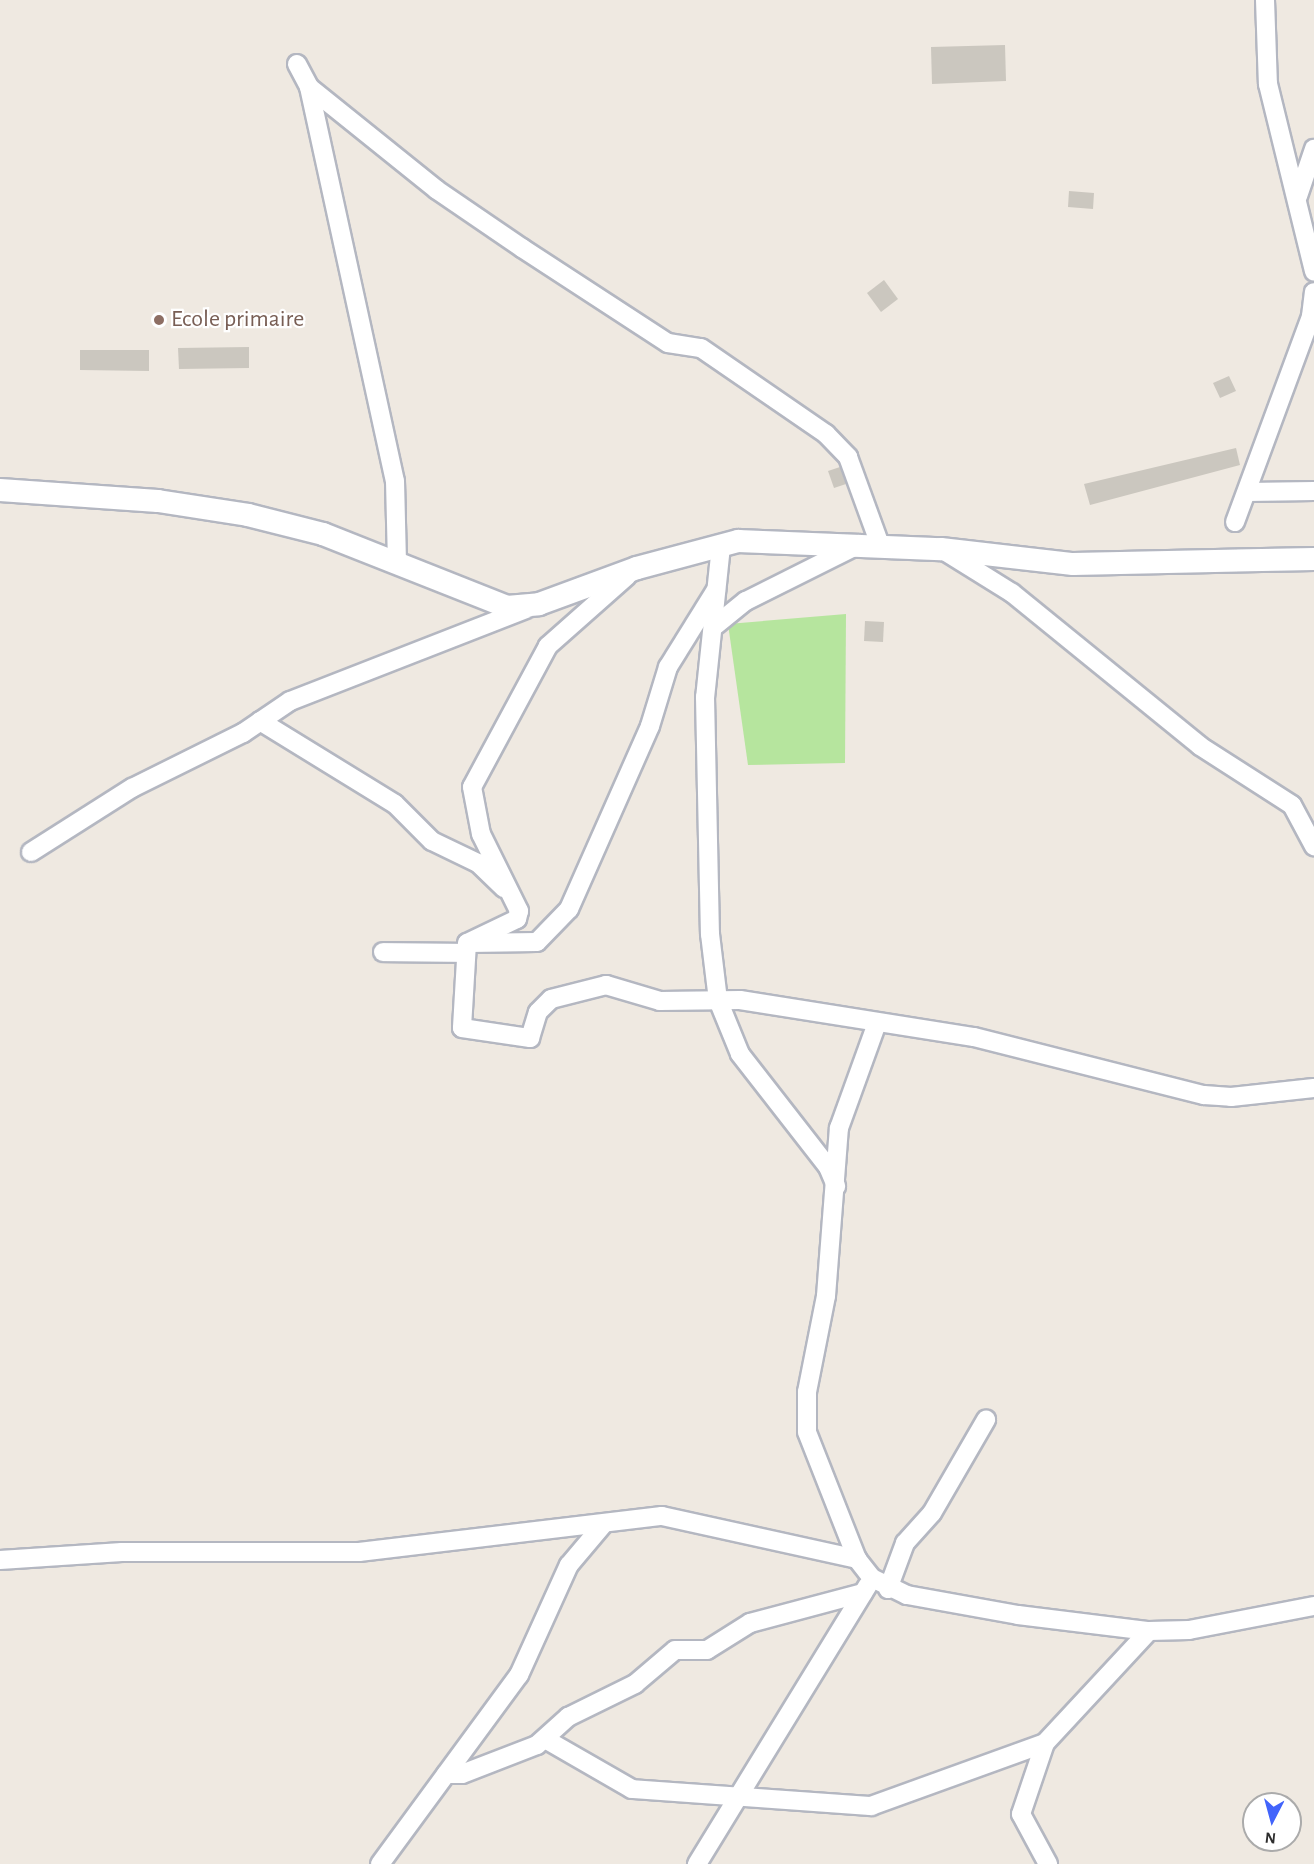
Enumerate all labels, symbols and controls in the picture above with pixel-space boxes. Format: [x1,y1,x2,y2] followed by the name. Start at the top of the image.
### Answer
[171,306,304,334] place label: Ecole primaire
[152,313,166,327] marker: Ecole primaire
[1242,1792,1302,1852] north arrow
[1264,1829,1277,1846] text: N

